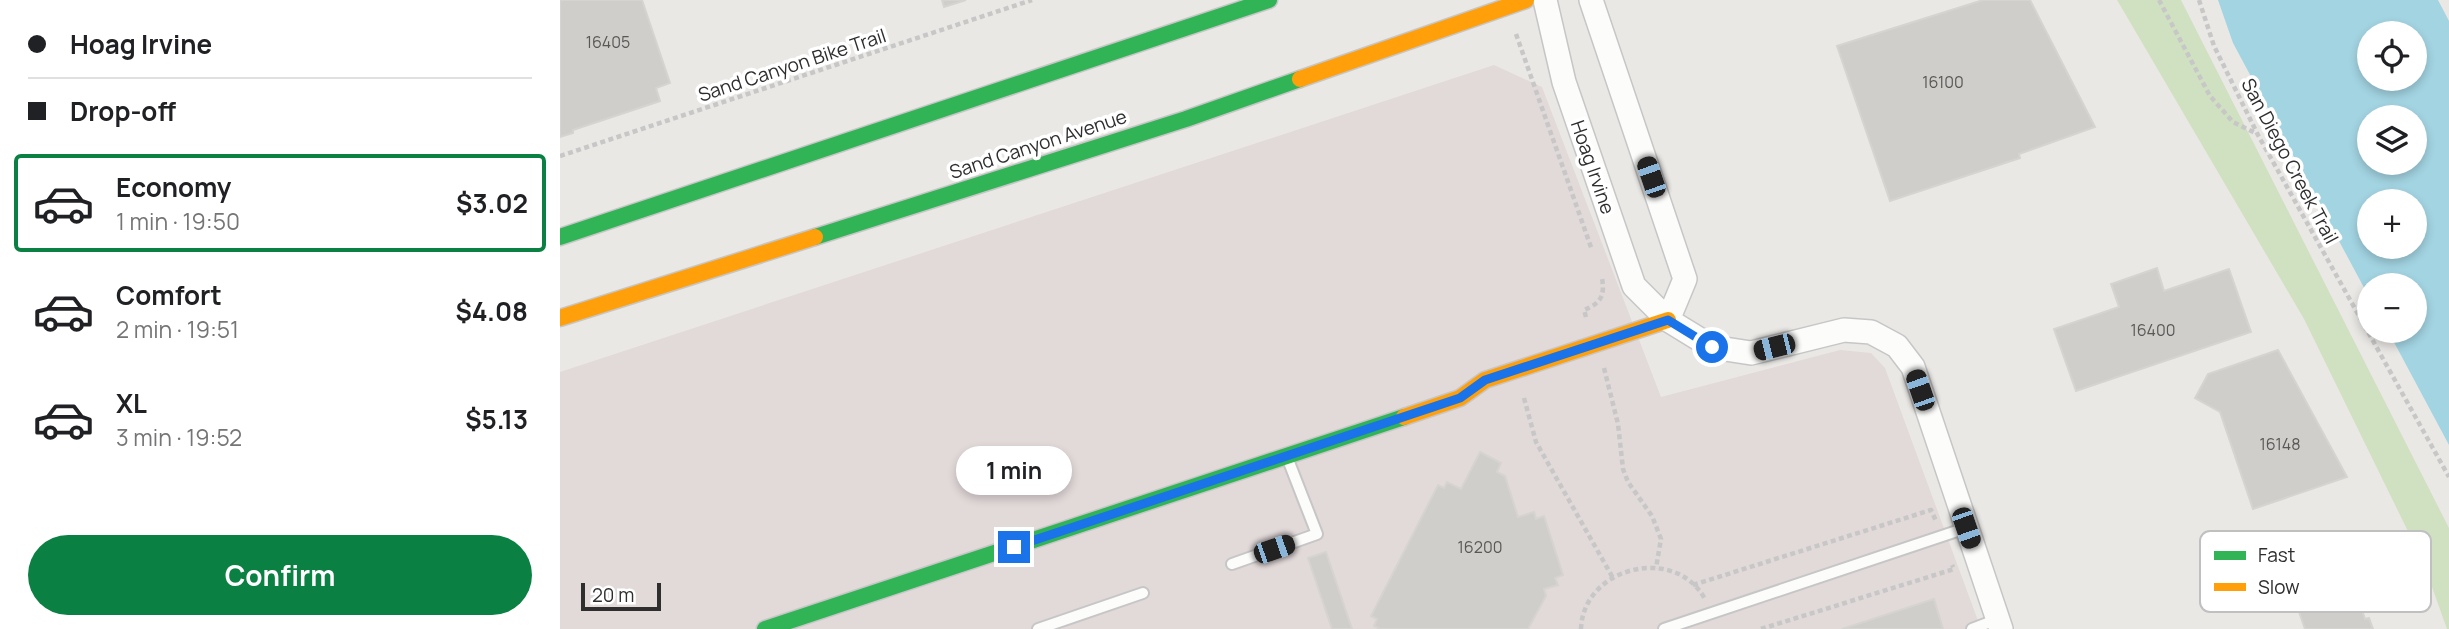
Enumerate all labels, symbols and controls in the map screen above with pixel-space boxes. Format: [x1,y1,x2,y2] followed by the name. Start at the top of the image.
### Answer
[2357,21,2427,343] map controls
[2357,21,2427,91] button: locate
[695,22,889,108] street label: Sand Canyon Bike Trail
[70,26,212,62] text: Hoag Irvine
[586,31,630,53] house number: 16405
[1922,71,1964,93] house number: 16100
[2235,74,2345,248] street label: San Diego Creek Trail
[70,93,176,129] text: Drop-off
[946,103,1130,185] street label: Sand Canyon Avenue
[2357,105,2427,175] button: layers
[1565,117,1621,217] street label: Hoag Irvine
[1635,154,1668,200] car
[116,169,231,205] text: Economy
[32,172,95,235] icon: car
[456,185,528,221] text: $3.02
[2357,189,2427,259] button: +
[116,205,240,237] text: 1 min · 19:50
[2357,273,2427,343] button: −
[116,277,222,313] text: Comfort
[32,280,95,343] icon: car
[455,293,528,329] text: $4.08
[116,313,239,345] text: 2 min · 19:51
[2130,319,2176,341] house number: 16400
[1696,331,1728,363] route start
[1752,332,1797,362] car
[1904,367,1937,413] car
[116,385,147,421] text: XL
[32,388,95,451] icon: car
[465,401,528,437] text: $5.13
[116,421,242,453] text: 3 min · 19:52
[2260,433,2300,455] house number: 16148
[956,446,1072,494] callout: 1 min
[986,454,1042,486] text: 1 min
[1950,505,1983,551] car
[998,531,1030,563] route end
[2200,531,2431,612] legend
[1251,532,1298,566] car
[28,535,532,615] button: Confirm
[1458,536,1502,558] house number: 16200
[2258,542,2295,568] text: Fast
[2258,574,2300,600] text: Slow
[581,580,662,612] scale bar
[592,582,634,608] text: 20 m

